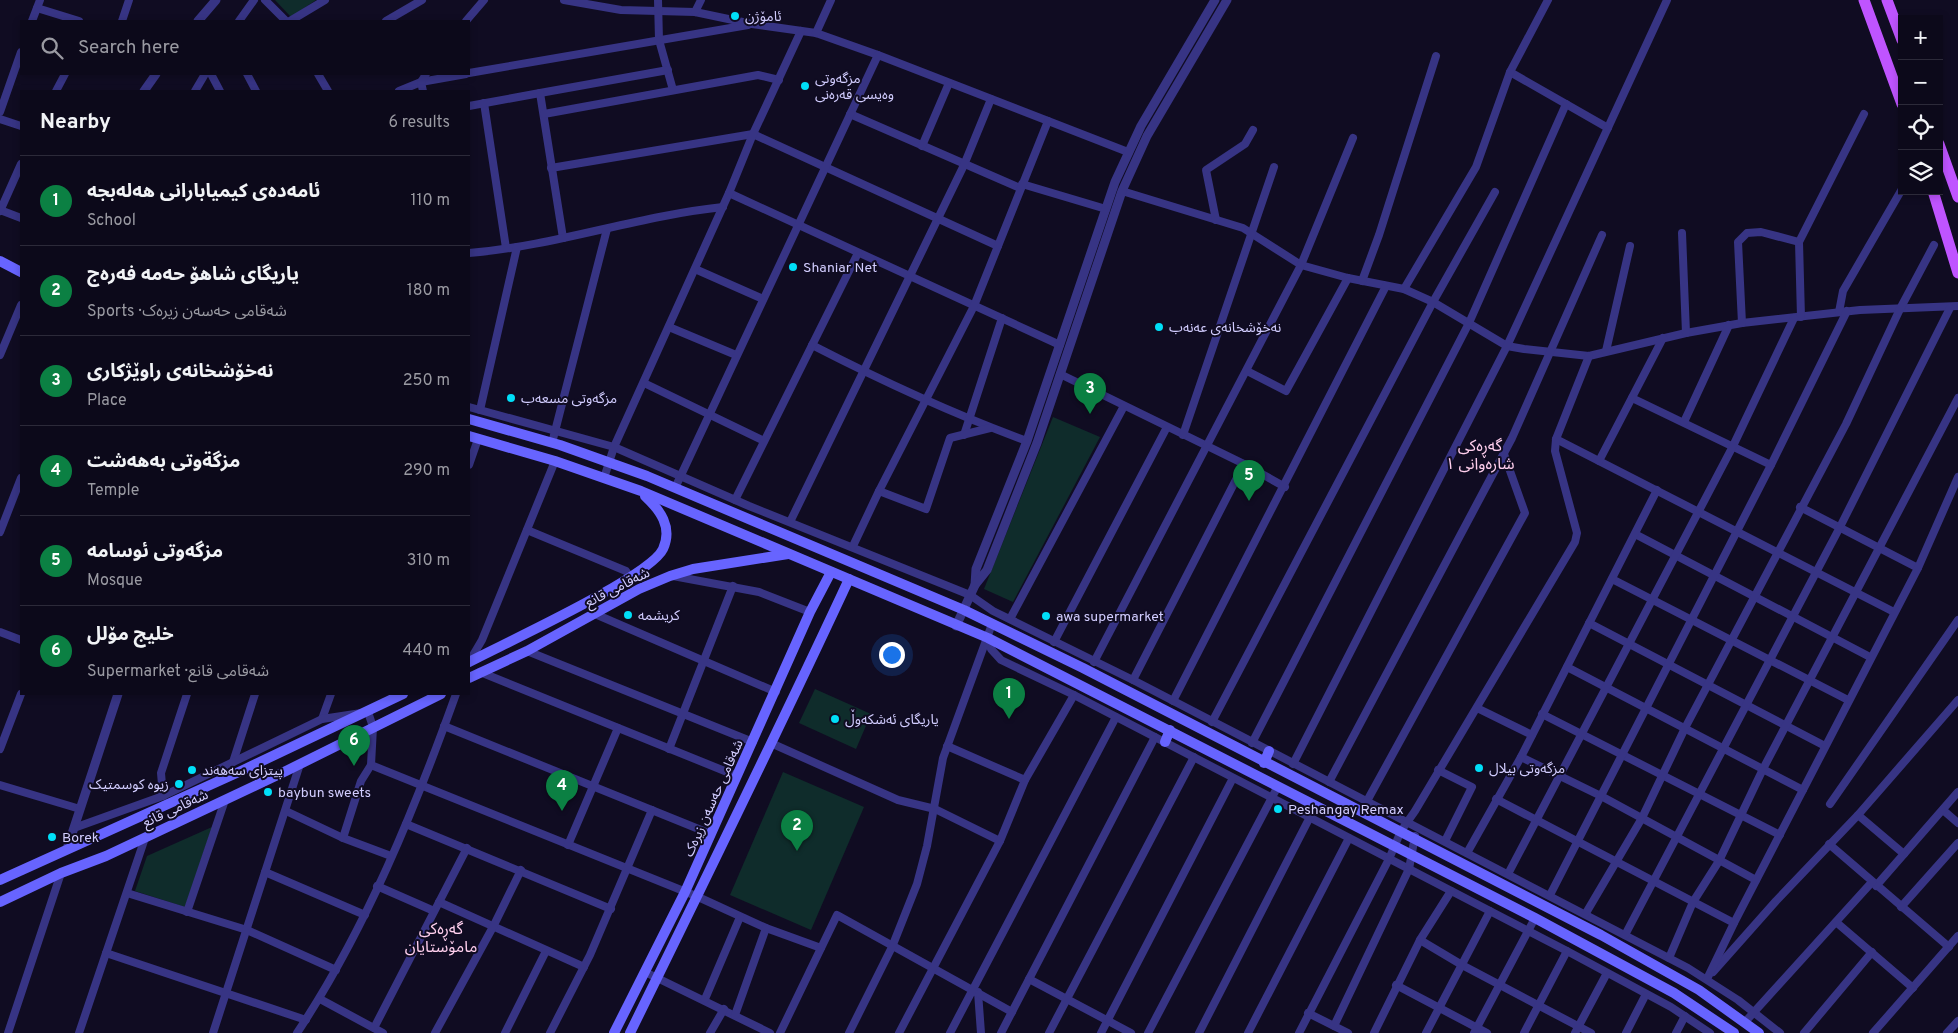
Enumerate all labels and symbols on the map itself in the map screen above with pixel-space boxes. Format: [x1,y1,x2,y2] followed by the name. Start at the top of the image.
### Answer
[745,9,782,26] place label: ئامۆژن
[729,10,741,22] marker: ئامۆژن
[815,71,894,104] place label: مزگەوتی وەیسی قەرەنی
[799,80,811,92] marker: مزگەوتی وەیسی قەرەنی
[803,260,877,277] place label: Shaniar Net
[787,261,799,273] marker: Shaniar Net
[1169,320,1281,337] place label: نەخۆشخانەی عەنەب
[1153,321,1165,333] marker: نەخۆشخانەی عەنەب
[1074,373,1106,414] pin: 3
[521,391,617,408] place label: مزگەوتی مسعەب
[505,392,517,404] marker: مزگەوتی مسعەب
[1446,437,1514,475] district label: گەڕەکی شارەوانی ١
[1233,460,1265,501] pin: 5
[582,565,653,613] street label: شەقامی قانع
[638,608,680,625] place label: کریشمە
[622,609,634,621] marker: کریشمە
[1056,609,1164,626] place label: awa supermarket
[1040,610,1052,622] marker: awa supermarket
[879,642,905,668] your location
[993,678,1025,719] pin: 1
[845,709,939,729] place label: یاریگای ئەشکەوڵ
[829,713,841,725] marker: یاریگای ئەشکەوڵ
[338,725,370,766] pin: 6
[681,737,748,860] street label: شەقامی حەسەن زیرەک
[1489,761,1565,778] place label: مزگەوتی بیلال
[1473,762,1485,774] marker: مزگەوتی بیلال
[202,763,283,780] place label: پیتزای سەهەند
[186,764,198,776] marker: پیتزای سەهەند
[546,770,578,811] pin: 4
[89,777,169,794] place label: زیوە کوسمتیک
[173,778,185,790] marker: زیوە کوسمتیک
[278,785,371,802] place label: baybun sweets
[262,786,274,798] marker: baybun sweets
[140,787,212,833] street label: شەقامی قانع
[1288,802,1404,819] place label: Peshangay Remax
[1272,803,1284,815] marker: Peshangay Remax
[781,810,813,851] pin: 2
[62,830,99,847] place label: Borek
[46,831,58,843] marker: Borek
[405,920,477,958] district label: گەڕەکی مامۆستایان

